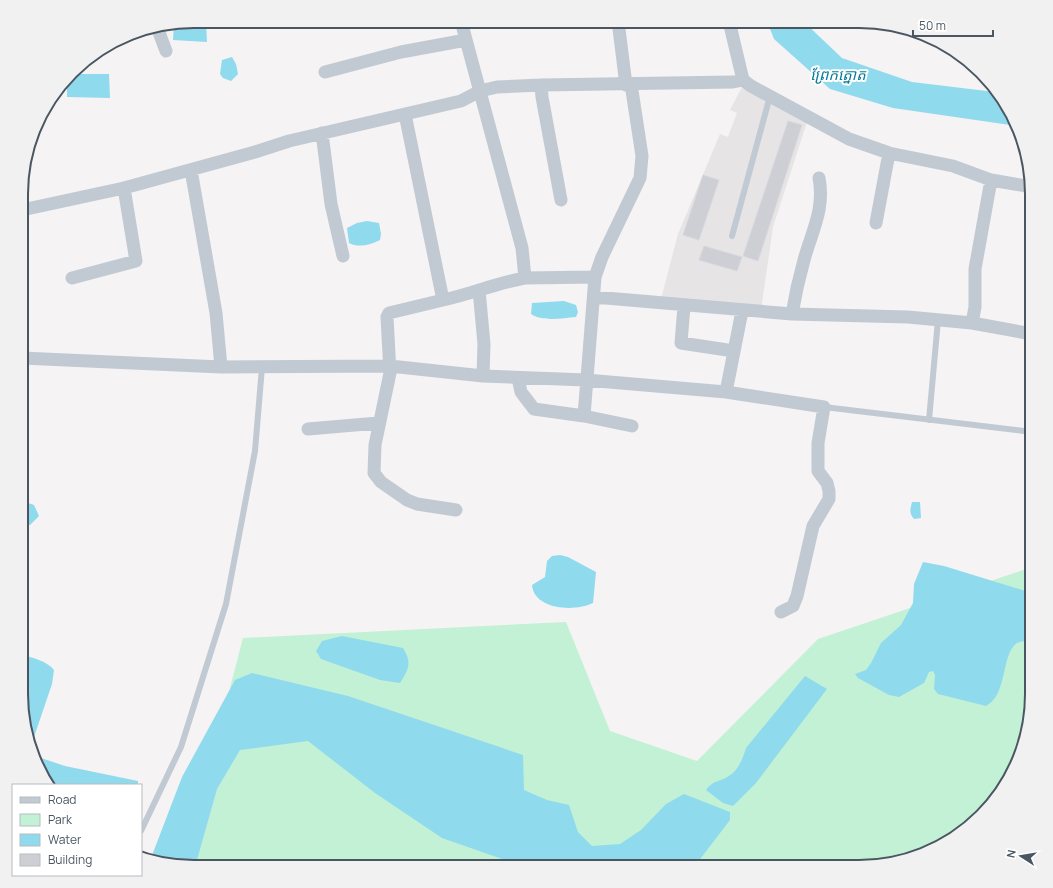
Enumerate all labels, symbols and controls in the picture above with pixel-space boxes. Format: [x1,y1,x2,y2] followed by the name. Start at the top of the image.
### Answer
[913,12,993,38] scale bar
[919,17,946,34] text: 50 m
[810,64,867,85] water label: ព្រែកត្នោត
[12,784,142,876] legend
[48,791,76,808] text: Road
[48,811,73,828] text: Park
[48,831,82,848] text: Water
[1001,836,1041,876] north arrow
[1003,848,1019,859] text: N
[48,851,92,868] text: Building

